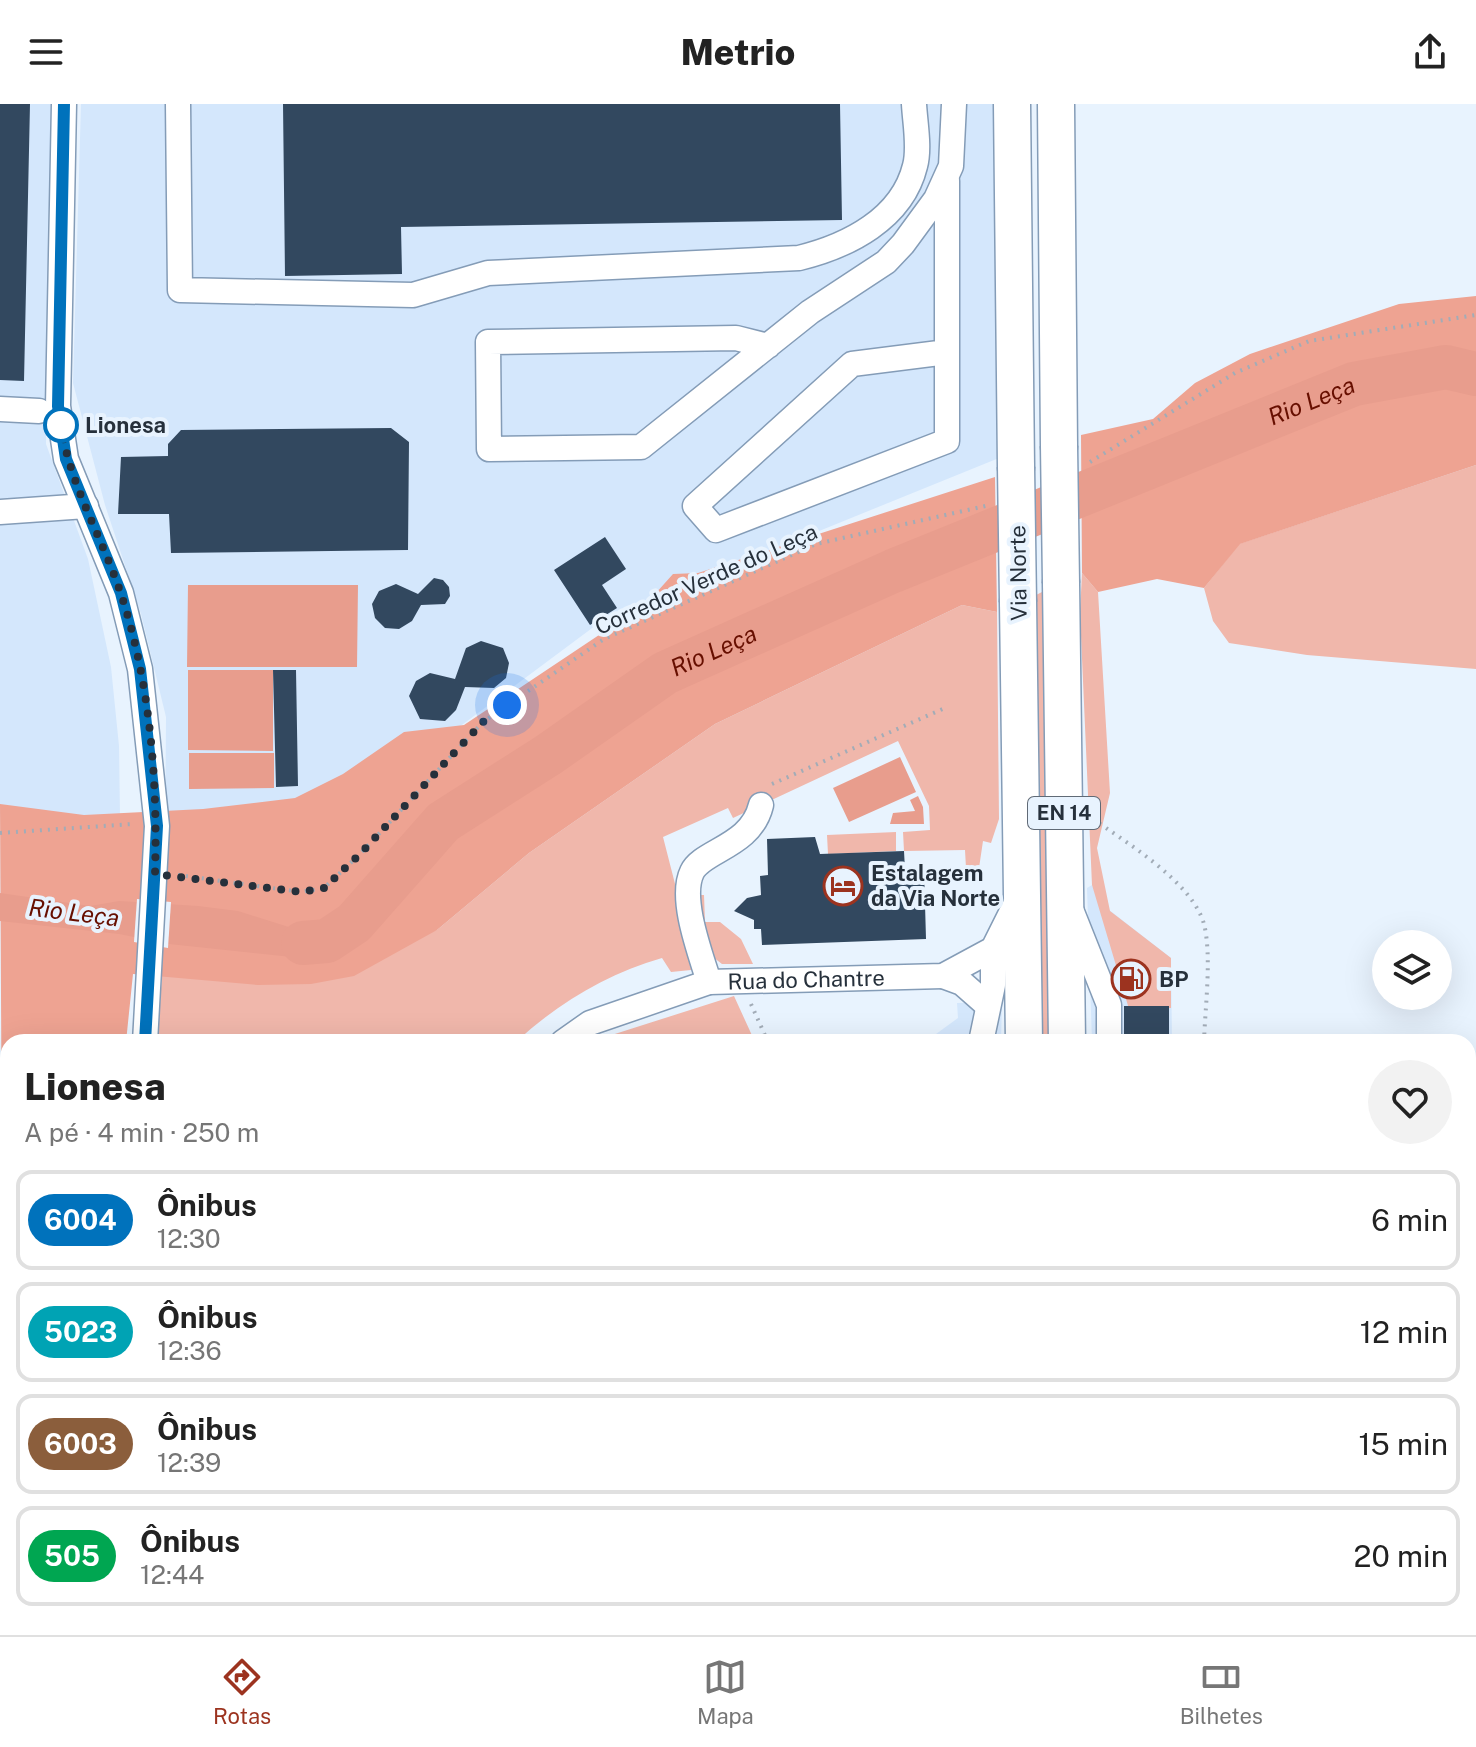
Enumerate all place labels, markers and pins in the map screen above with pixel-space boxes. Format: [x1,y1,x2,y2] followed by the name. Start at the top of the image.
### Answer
[44,408,78,442] marker: Lionesa
[85,412,166,438] place label: Lionesa
[871,860,1000,911] place label: Estalagem da Via Norte
[822,865,864,907] hotel icon: Estalagem da Via Norte
[1110,958,1152,1000] fuel station icon: BP
[1159,966,1189,992] place label: BP

